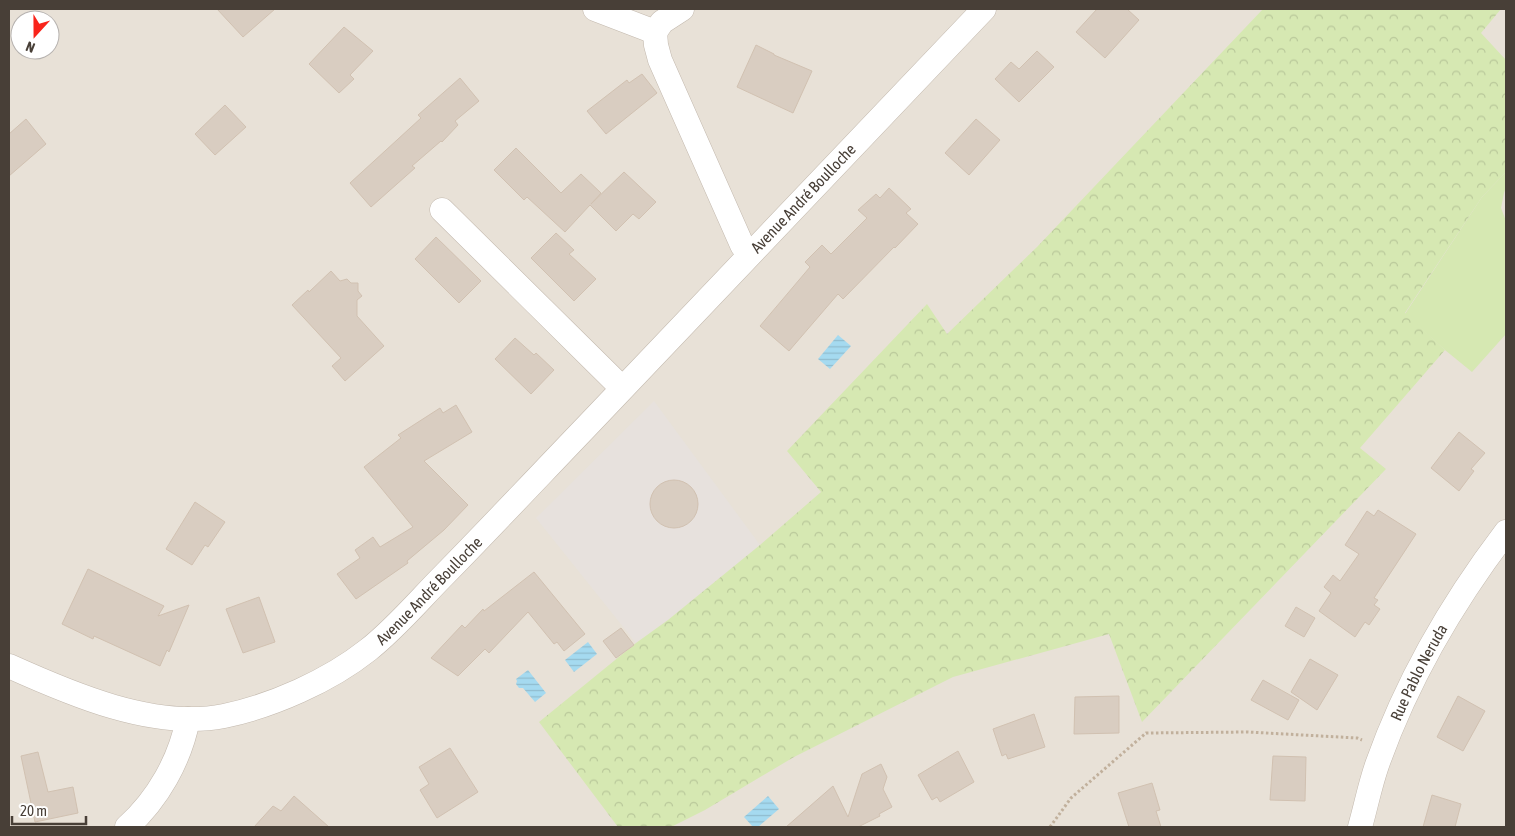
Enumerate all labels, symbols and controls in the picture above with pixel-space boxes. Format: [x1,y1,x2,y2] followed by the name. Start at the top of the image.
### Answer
[10,10,60,60] north arrow
[24,38,37,56] text: N
[747,140,859,256] street label: Avenue André Boulloche
[372,533,485,648] street label: Avenue André Boulloche
[1386,621,1451,723] street label: Rue Pablo Neruda
[12,794,86,826] scale bar
[20,802,47,819] text: 20 m

